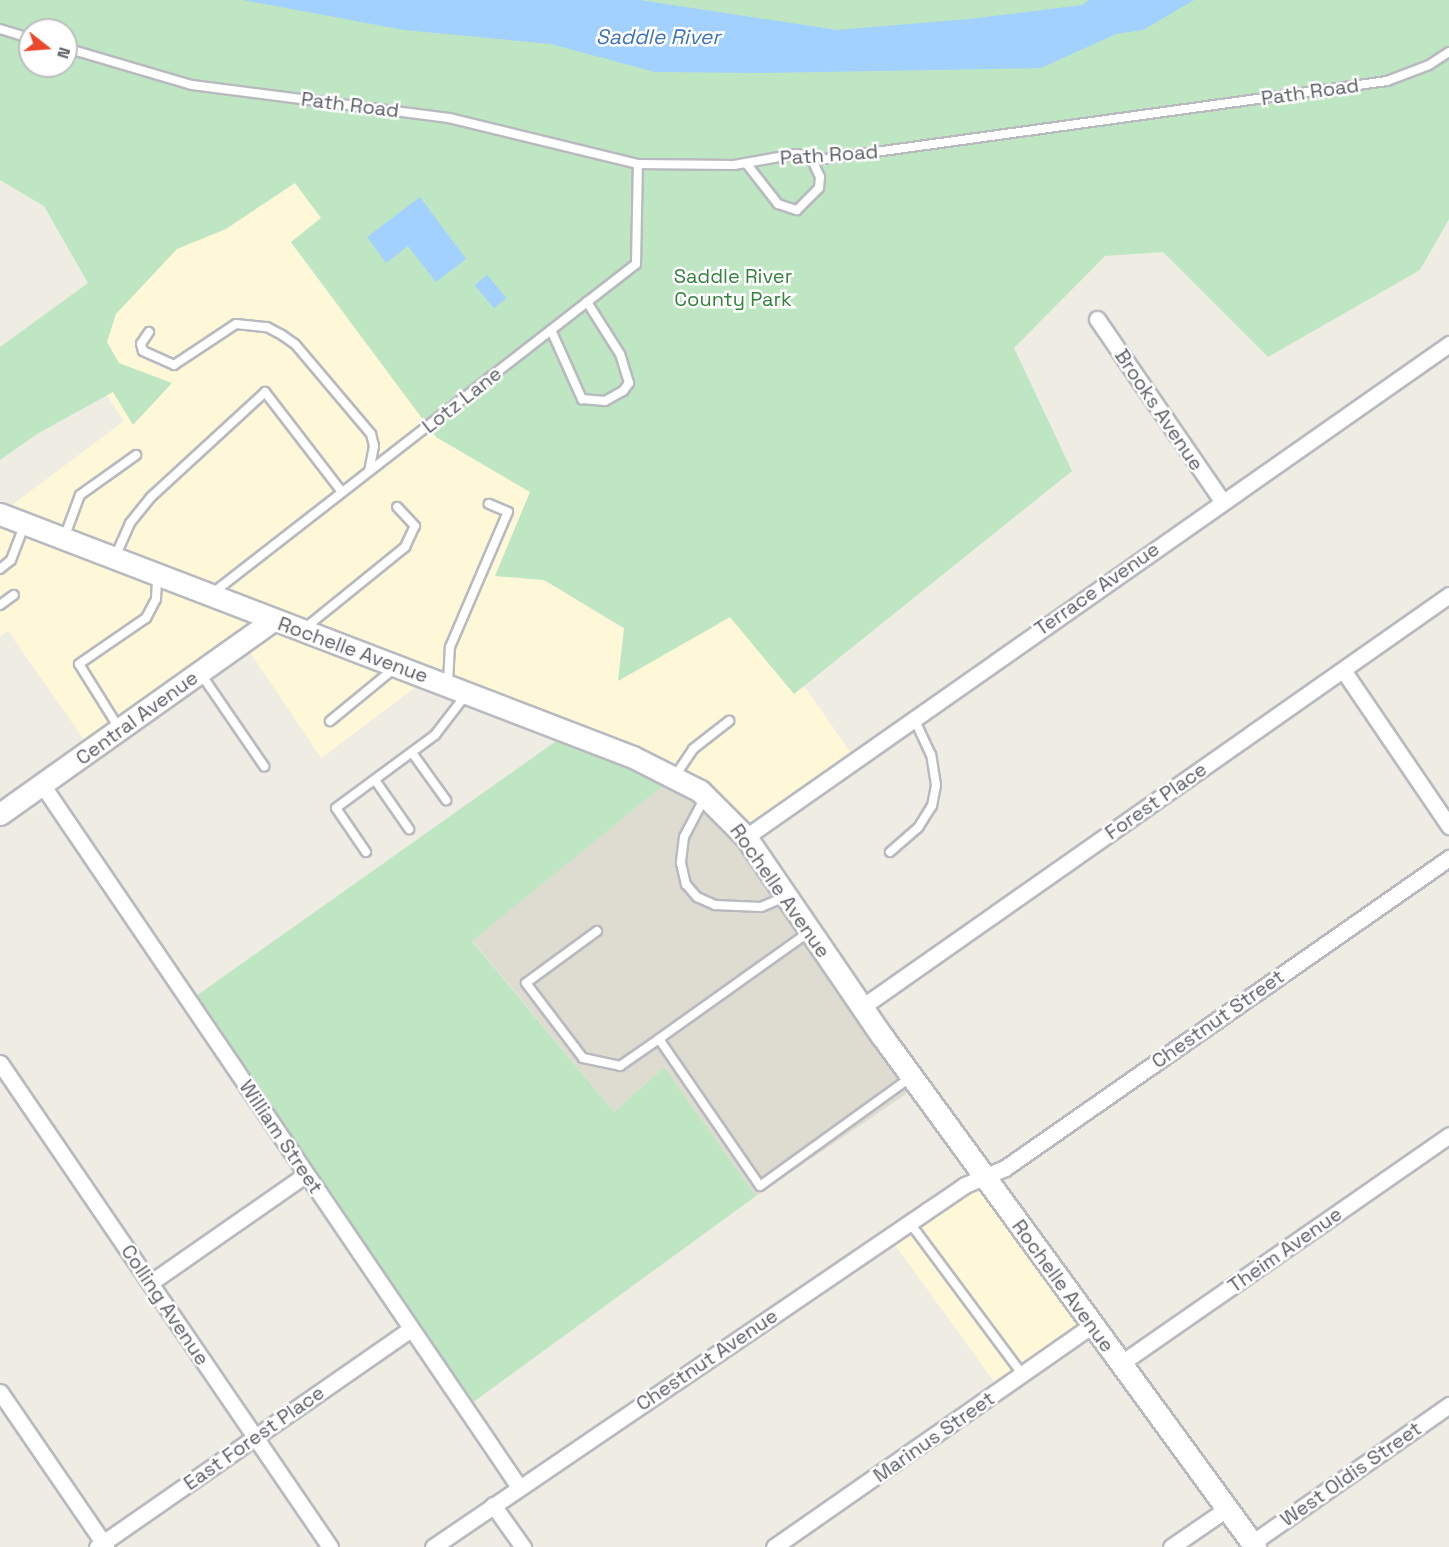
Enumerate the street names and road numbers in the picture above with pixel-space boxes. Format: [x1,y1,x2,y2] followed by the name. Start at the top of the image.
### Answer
[1260,73,1360,111] street label: Path Road
[300,87,400,123] street label: Path Road
[779,140,879,170] street label: Path Road
[1109,344,1209,476] street label: Brooks Avenue
[418,362,506,438] street label: Lotz Lane
[1030,537,1164,641] street label: Terrace Avenue
[274,612,432,688] street label: Rochelle Avenue
[71,666,203,770] street label: Central Avenue
[1101,757,1211,845] street label: Forest Place
[725,819,835,963] street label: Rochelle Avenue
[1147,964,1289,1074] street label: Chestnut Street
[234,1076,328,1198] street label: William Street
[1223,1202,1347,1298] street label: Theim Avenue
[1007,1215,1119,1357] street label: Rochelle Avenue
[116,1240,214,1370] street label: Colling Avenue
[632,1304,782,1416] street label: Chestnut Avenue
[179,1381,329,1495] street label: East Forest Place
[869,1386,999,1488] street label: Marinus Street
[1276,1416,1426,1532] street label: West Oldis Street

